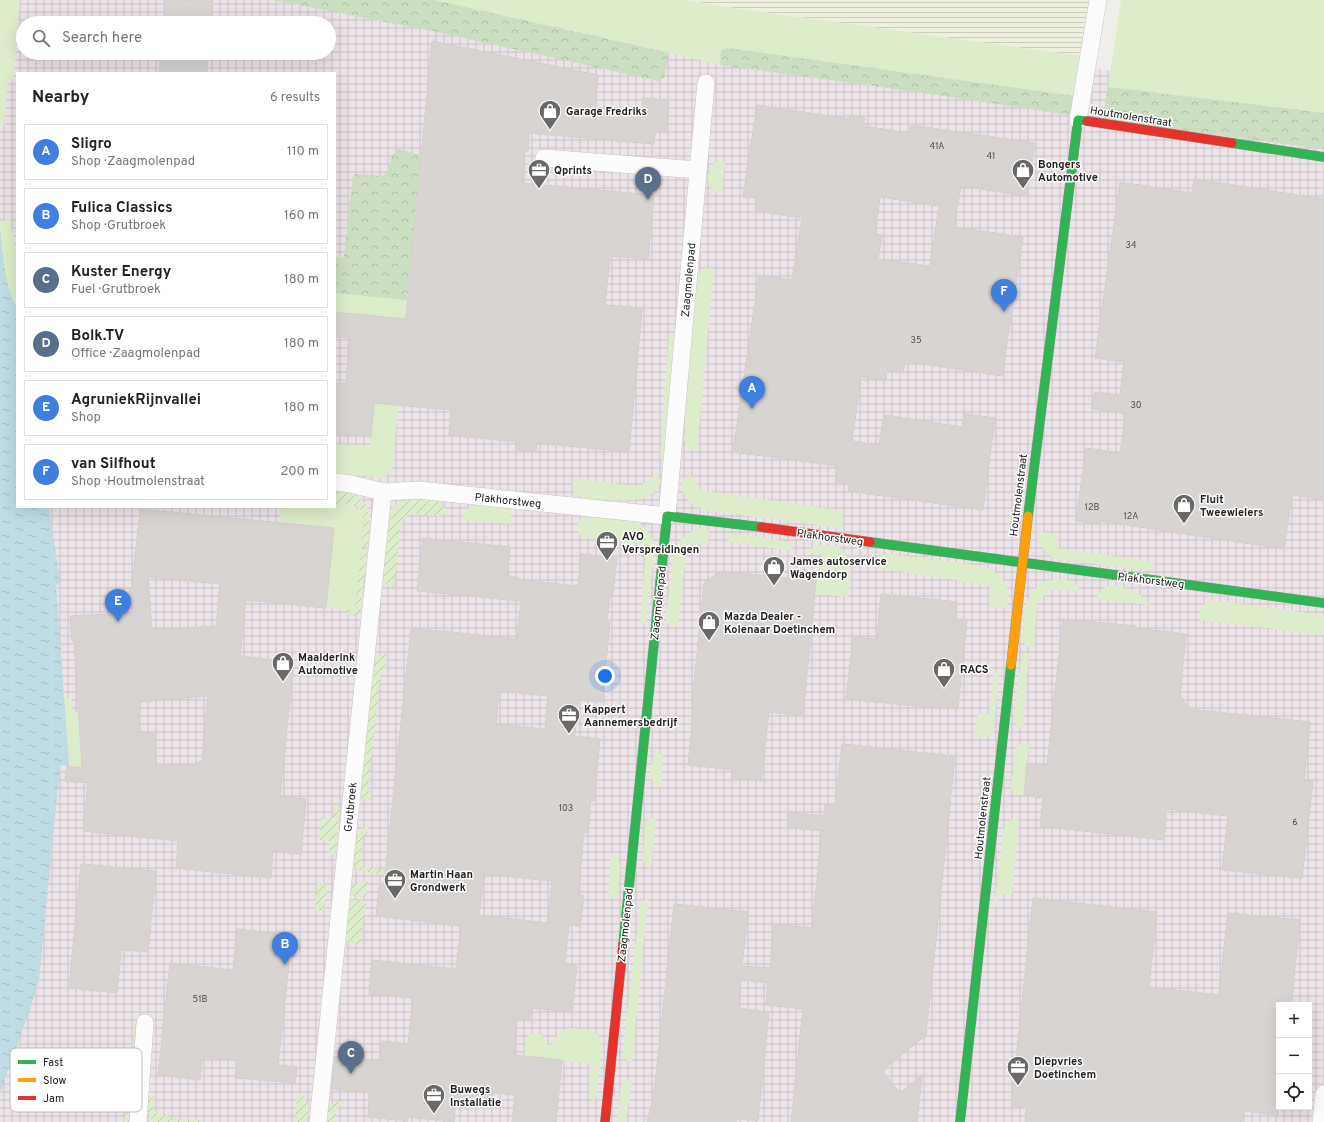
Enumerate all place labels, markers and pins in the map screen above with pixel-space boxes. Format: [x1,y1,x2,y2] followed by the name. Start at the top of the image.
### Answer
[537,98,563,131] shop icon: Garage Fredriks
[566,105,647,119] place label: Garage Fredriks
[526,157,552,190] office icon: Qprints
[1010,157,1036,190] shop icon: Bongers Automotive
[1038,158,1098,185] place label: Bongers Automotive
[554,164,592,178] place label: Qprints
[635,167,661,200] pin: D
[991,279,1017,312] pin: F
[739,376,765,409] pin: A
[1171,492,1197,525] shop icon: Fluit Tweewielers
[1200,493,1263,520] place label: Fluit Tweewielers
[594,529,620,562] office icon: AVO Verspreidingen
[622,530,699,557] place label: AVO Verspreidingen
[761,554,787,587] shop icon: James autoservice Wagendorp
[790,555,887,582] place label: James autoservice Wagendorp
[105,589,131,622] pin: E
[696,609,722,642] shop icon: Mazda Dealer - Kolenaar Doetinchem
[724,610,835,637] place label: Mazda Dealer - Kolenaar Doetinchem
[270,650,296,683] shop icon: Maalderink Automotive
[298,651,358,678] place label: Maalderink Automotive
[931,656,957,689] shop icon: RACS
[960,663,989,677] place label: RACS
[556,702,582,735] office icon: Kappert Aannemersbedrijf
[584,703,677,730] place label: Kappert Aannemersbedrijf
[382,867,408,900] office icon: Martin Haan Grondwerk
[410,868,473,895] place label: Martin Haan Grondwerk
[272,932,298,965] pin: B
[338,1041,364,1074] pin: C
[1005,1054,1031,1087] office icon: Diepvries Doetinchem
[1034,1055,1096,1082] place label: Diepvries Doetinchem
[421,1082,447,1115] office icon: Buwegs Installatie
[450,1083,501,1110] place label: Buwegs Installatie

